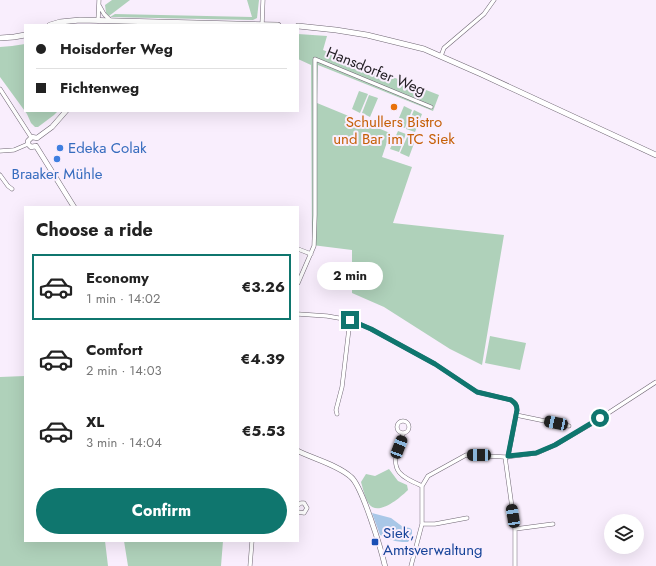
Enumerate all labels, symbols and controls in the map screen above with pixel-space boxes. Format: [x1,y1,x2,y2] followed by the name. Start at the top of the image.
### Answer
[60,38,173,60] text: Hoisdorfer Weg
[323,41,429,101] street label: Hansdorfer Weg
[60,77,139,99] text: Fichtenweg
[389,102,399,112] marker: Schullers Bistro und Bar im TC Siek
[333,111,455,150] place label: Schullers Bistro und Bar im TC Siek
[68,137,147,159] place label: Edeka Colak
[55,143,65,153] marker: Edeka Colak
[52,154,62,164] marker: Braaker Mühle
[12,163,103,185] place label: Braaker Mühle
[36,217,153,243] text: Choose a ride
[317,262,383,290] callout: 2 min
[333,266,367,285] text: 2 min
[86,267,149,289] text: Economy
[38,269,74,305] icon: car
[241,276,285,298] text: €3.26
[86,289,160,308] text: 1 min · 14:02
[341,311,359,329] route end
[86,339,143,361] text: Comfort
[38,341,74,377] icon: car
[241,348,285,370] text: €4.39
[86,361,162,380] text: 2 min · 14:03
[591,409,609,427] route start
[86,411,104,433] text: XL
[38,413,74,449] icon: car
[543,415,569,431] car
[242,420,285,442] text: €5.53
[86,433,162,452] text: 3 min · 14:04
[389,434,409,460] car
[467,449,491,461] car
[36,488,287,534] button: Confirm
[505,503,521,529] car
[604,514,644,554] map controls
[604,514,644,554] button: layers
[383,522,483,561] place label: Siek, Amtsverwaltung
[370,537,380,547] marker: Siek, Amtsverwaltung

